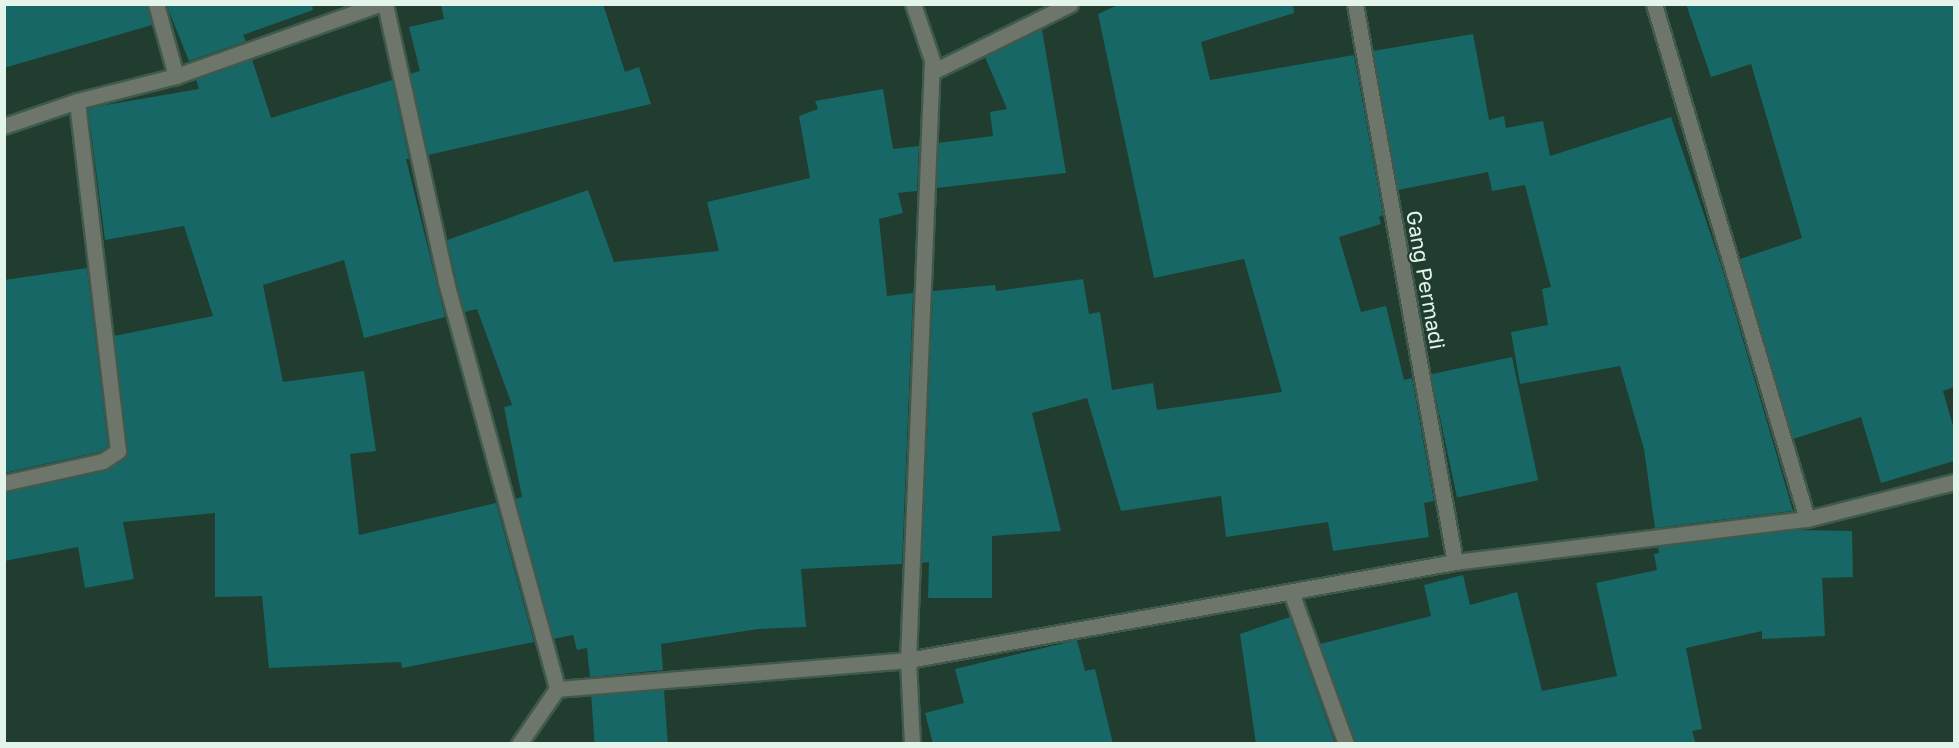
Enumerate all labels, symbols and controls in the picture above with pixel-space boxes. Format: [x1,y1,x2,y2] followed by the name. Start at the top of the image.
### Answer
[1401,209,1451,351] street label: Gang Permadi

